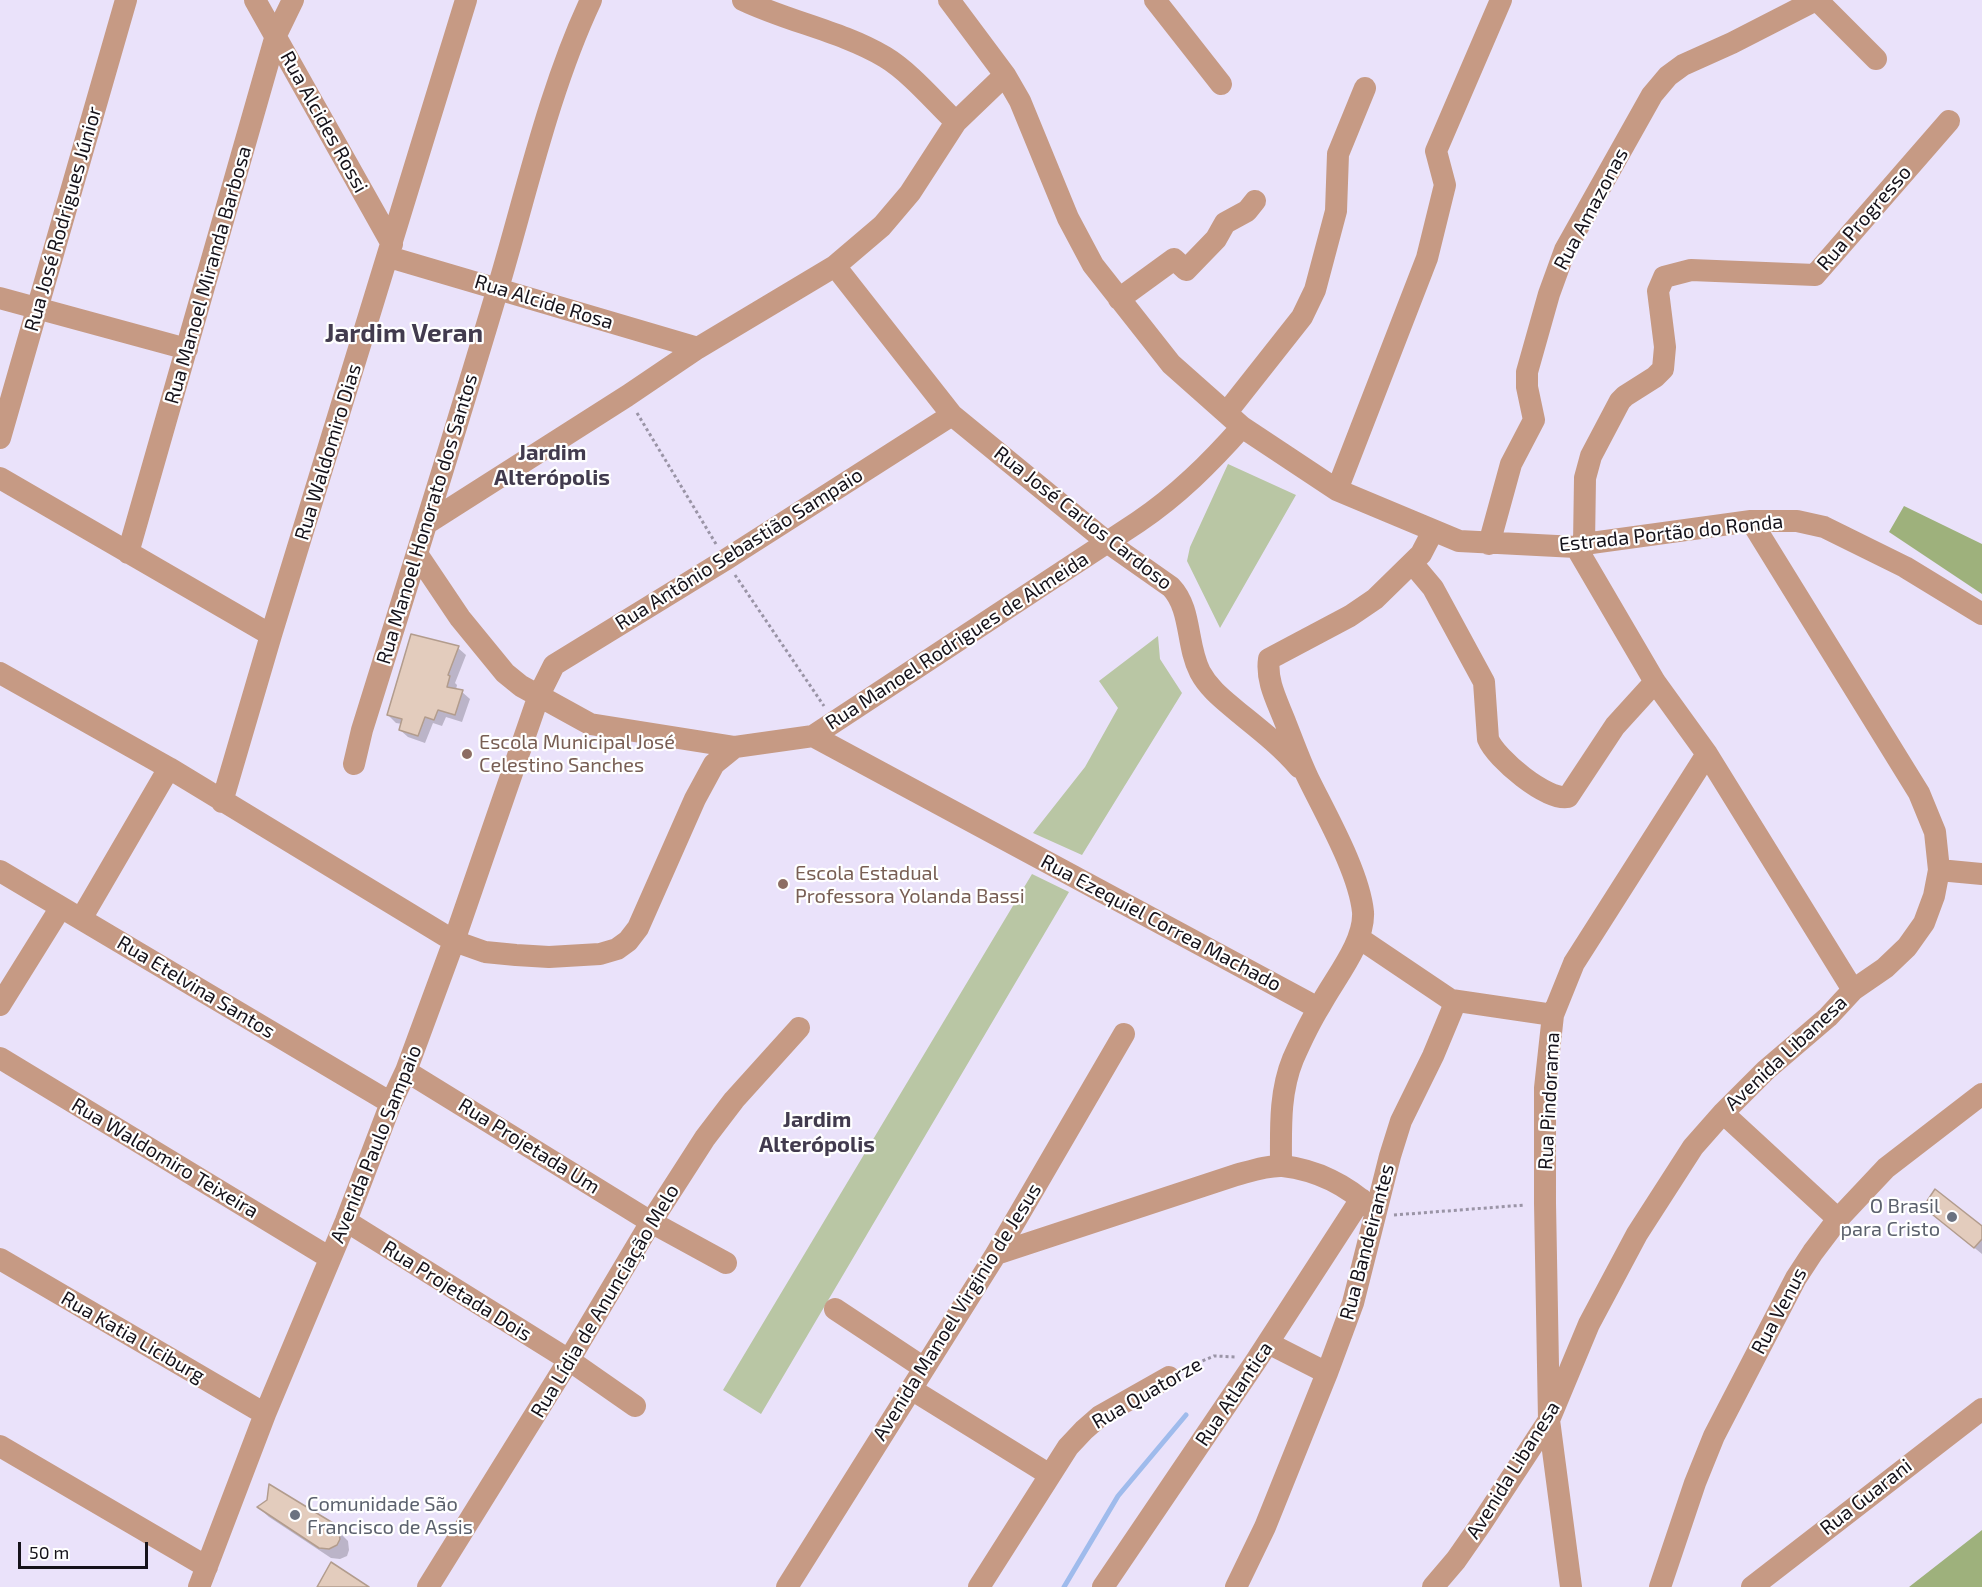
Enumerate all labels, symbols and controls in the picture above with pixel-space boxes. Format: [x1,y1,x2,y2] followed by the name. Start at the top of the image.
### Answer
[275,47,373,197] street label: Rua Alcides Rossi
[19,104,107,334] street label: Rua José Rodrigues Júnior
[160,143,256,407] street label: Rua Manoel Miranda Barbosa
[1549,144,1633,274] street label: Rua Amazonas
[1812,161,1916,275] street label: Rua Progresso
[472,270,616,334] street label: Rua Alcide Rosa
[325,317,483,349] district label: Jardim Veran
[290,361,366,543] street label: Rua Waldomiro Dias
[371,371,483,667] street label: Rua Manoel Honorato dos Santos
[494,440,610,492] district label: Jardim Alterópolis
[989,441,1177,595] street label: Rua José Carlos Cardoso
[611,463,867,635] street label: Rua Antônio Sebastião Sampaio
[1558,509,1784,557] street label: Estrada Portão do Ronda
[821,547,1093,735] street label: Rua Manoel Rodrigues de Almeida
[479,730,675,777] place label: Escola Municipal José Celestino Sanches
[460,747,474,761] marker: Escola Municipal José Celestino Sanches
[1037,849,1285,997] street label: Rua Ezequiel Correa Machado
[795,861,1025,908] place label: Escola Estadual Professora Yolanda Bassi
[776,877,790,891] marker: Escola Estadual Professora Yolanda Bassi
[113,930,279,1044] street label: Rua Etelvina Santos
[1720,990,1852,1116] street label: Avenida Libanesa
[1533,1032,1565,1170] street label: Rua Pindorama
[325,1042,427,1246] street label: Avenida Paulo Sampaio
[67,1093,263,1223] street label: Rua Waldomiro Teixeira
[454,1093,604,1199] street label: Rua Projetada Um
[759,1107,875,1158] district label: Jardim Alterópolis
[1335,1161,1399,1323] street label: Rua Bandeirantes
[868,1179,1046,1445] street label: Avenida Manoel Virginio de Jesus
[526,1180,684,1422] street label: Rua Lídia de Anunciação Melo
[1840,1194,1940,1241] place label: O Brasil para Cristo
[1945,1210,1959,1224] marker: O Brasil para Cristo
[378,1235,536,1347] street label: Rua Projetada Dois
[1746,1264,1812,1358] street label: Rua Venus
[57,1286,209,1388] street label: Rua Katia Liciburg
[1190,1337,1278,1451] street label: Rua Atlantica
[1088,1352,1206,1434] street label: Rua Quatorze
[1461,1397,1565,1543] street label: Avenida Libanesa
[1815,1454,1917,1540] street label: Rua Guarani
[307,1492,473,1539] place label: Comunidade São Francisco de Assis
[288,1508,302,1522] marker: Comunidade São Francisco de Assis
[21,1530,152,1568] scale bar
[29,1541,69,1563] text: 50 m

